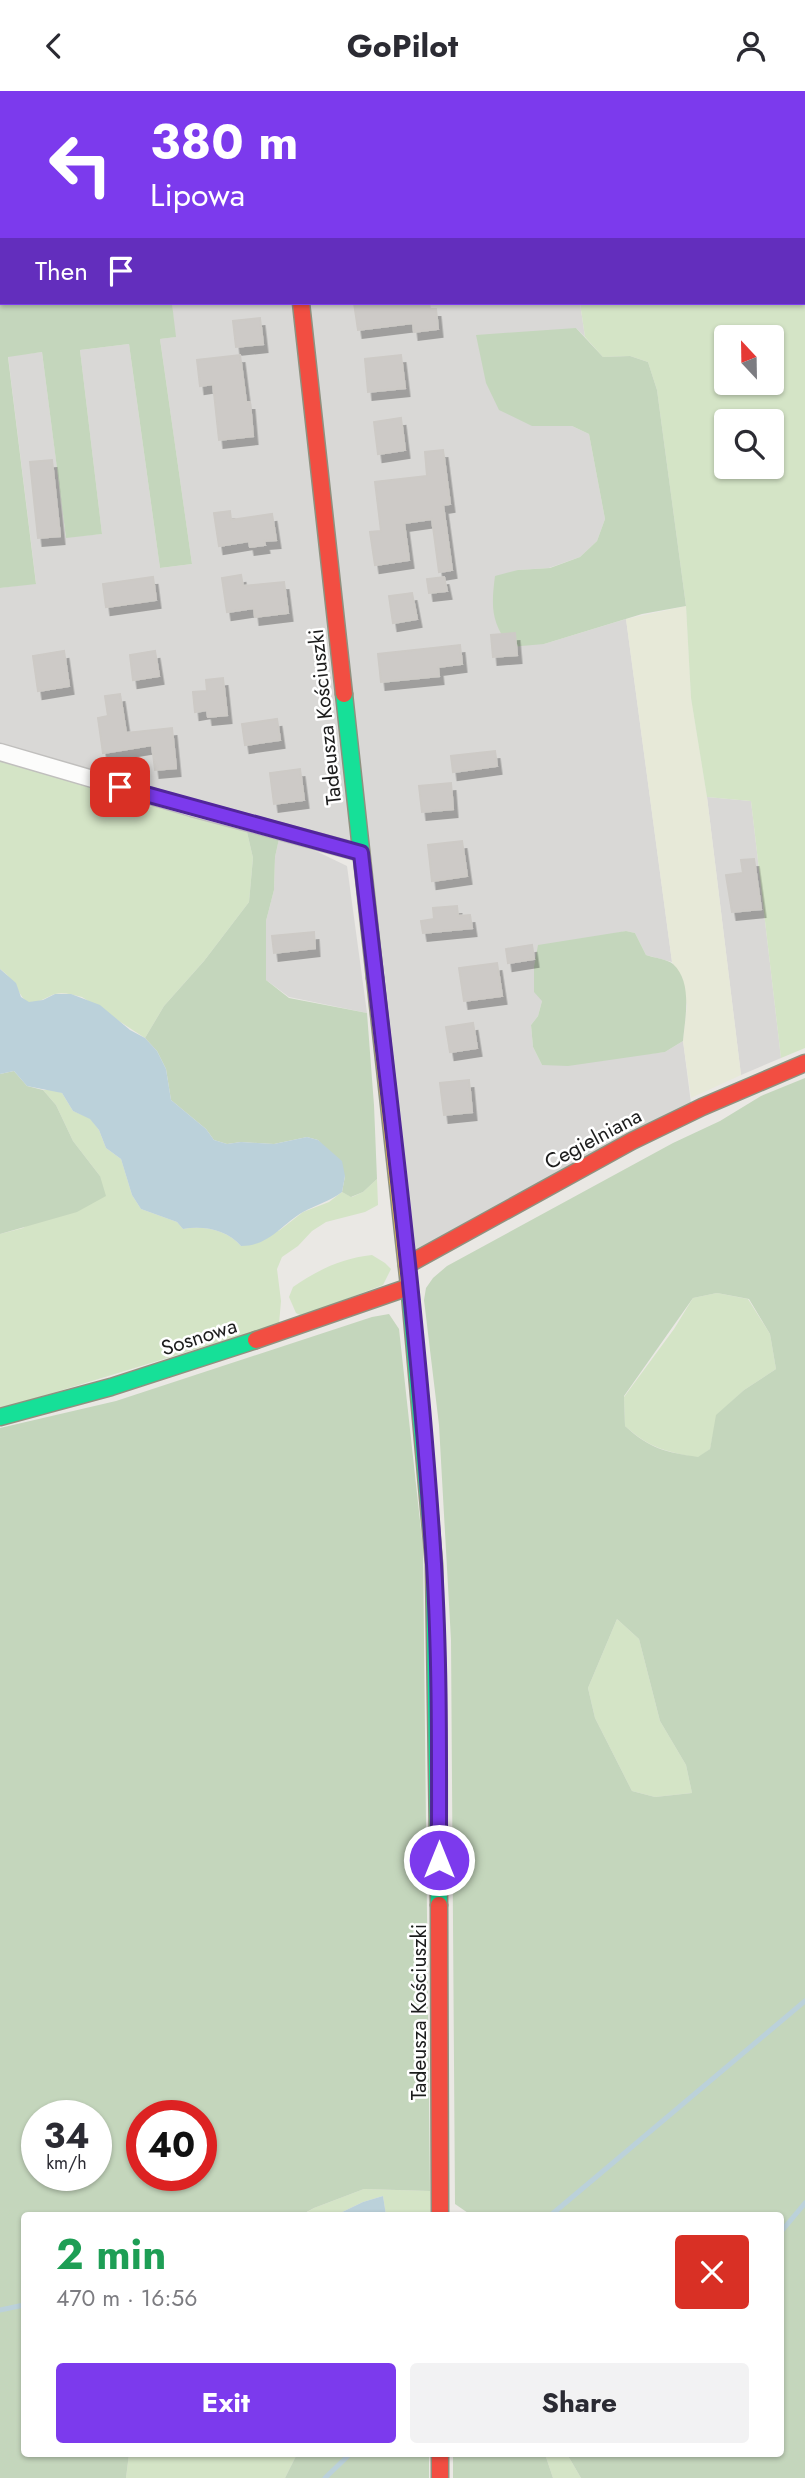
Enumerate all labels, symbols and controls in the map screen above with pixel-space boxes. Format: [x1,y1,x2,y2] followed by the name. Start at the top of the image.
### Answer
[347,23,458,69] text: GoPilot
[35,27,73,65] icon: back
[732,27,770,65] icon: person
[150,107,298,177] text: 380 m
[35,119,126,210] icon: left
[150,172,245,218] text: Lipowa
[35,252,88,290] text: Then
[102,252,140,290] icon: arrive
[714,325,784,395] north arrow
[714,325,784,479] map controls
[714,409,784,479] button: search
[301,628,349,806] street label: Tadeusza Kościuszki
[90,757,150,817] pin
[101,768,139,806] icon: arrive
[539,1101,647,1177] street label: Cegielniana
[157,1311,241,1363] street label: Sosnowa
[402,1823,476,1897] position arrow
[404,1924,434,2100] street label: Tadeusza Kościuszki
[126,2100,217,2191] speed limit sign: 40
[43,2111,90,2161] text: 34
[46,2150,87,2176] text: km/h
[56,2224,166,2285] text: 2 min
[675,2235,749,2309] button: close
[56,2281,198,2315] text: 470 m · 16:56
[56,2363,396,2443] button: Exit
[410,2363,749,2443] button: Share

